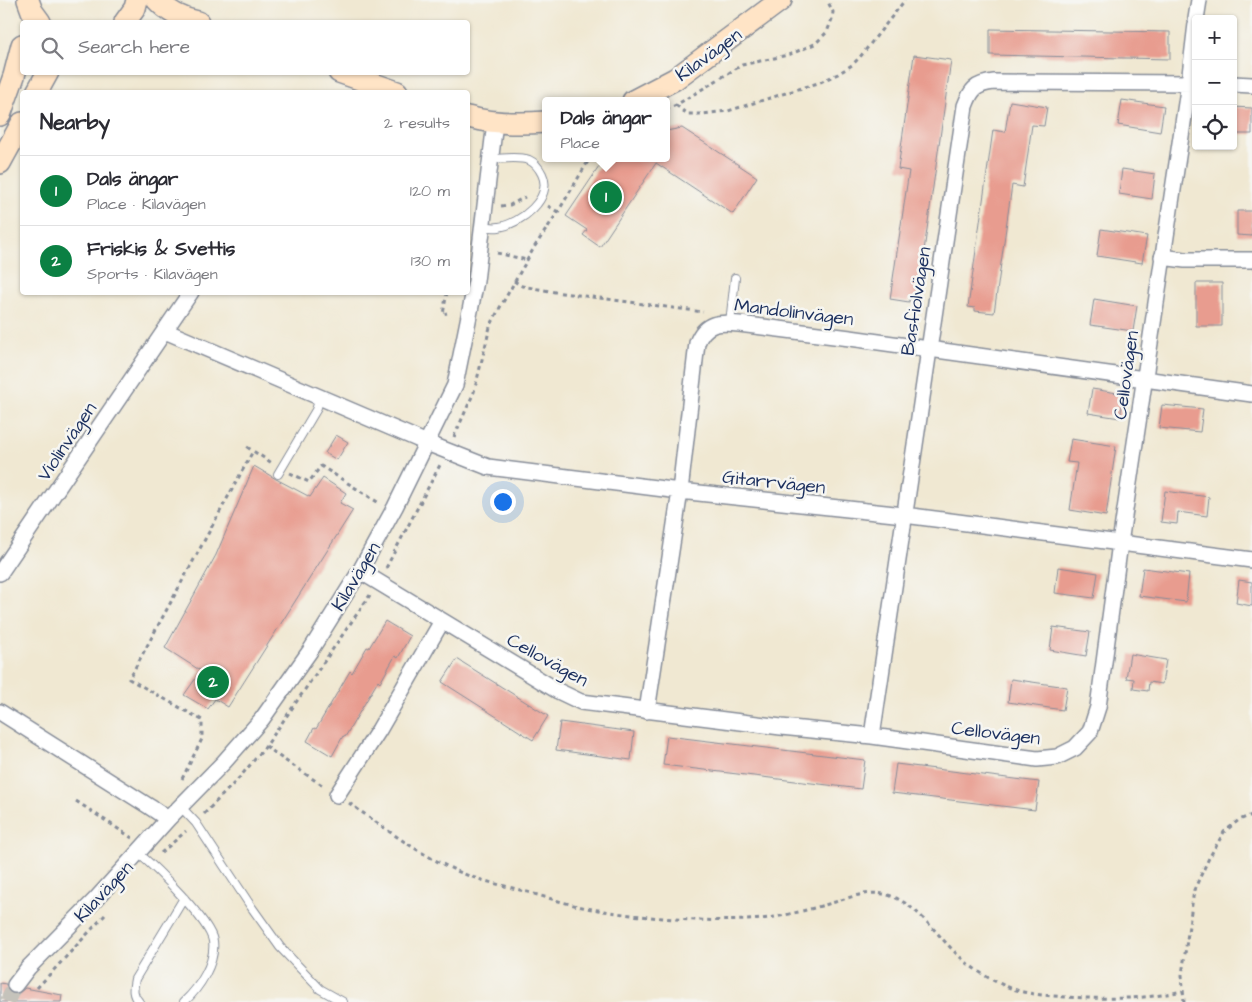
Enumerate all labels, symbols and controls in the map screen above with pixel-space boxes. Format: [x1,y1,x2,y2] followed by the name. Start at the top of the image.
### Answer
[1192,15,1237,150] map controls
[1192,15,1237,60] button: +
[20,20,470,75] search box
[670,22,748,89] street label: Kilavägen
[38,34,66,62] icon: search
[78,34,190,61] text: Search here
[1192,60,1237,105] button: −
[542,97,670,162] popup
[560,105,652,132] text: Dals ängar
[1192,105,1237,150] button: locate
[40,108,110,137] text: Nearby
[384,112,450,134] text: 2 results
[560,132,600,154] text: Place
[87,166,178,193] text: Dals ängar
[590,178,622,216] pin: 1
[55,180,57,202] text: 1
[410,180,450,202] text: 120 m
[87,193,206,215] text: Place · Kilavägen
[87,236,235,263] text: Friskis & Svettis
[895,245,939,358] street label: Basfiolvägen
[51,250,61,272] text: 2
[411,250,450,272] text: 130 m
[87,263,218,285] text: Sports · Kilavägen
[733,292,855,334] street label: Mandolinvägen
[1107,329,1147,422] street label: Cellovägen
[31,397,104,487] street label: Violinvägen
[721,464,827,502] street label: Gitarrvägen
[490,489,516,515] your location
[325,537,388,617] street label: Kilavägen
[501,627,593,695] street label: Cellovägen
[197,663,229,701] pin: 2
[950,715,1042,753] street label: Cellovägen
[68,855,141,930] street label: Kilavägen

